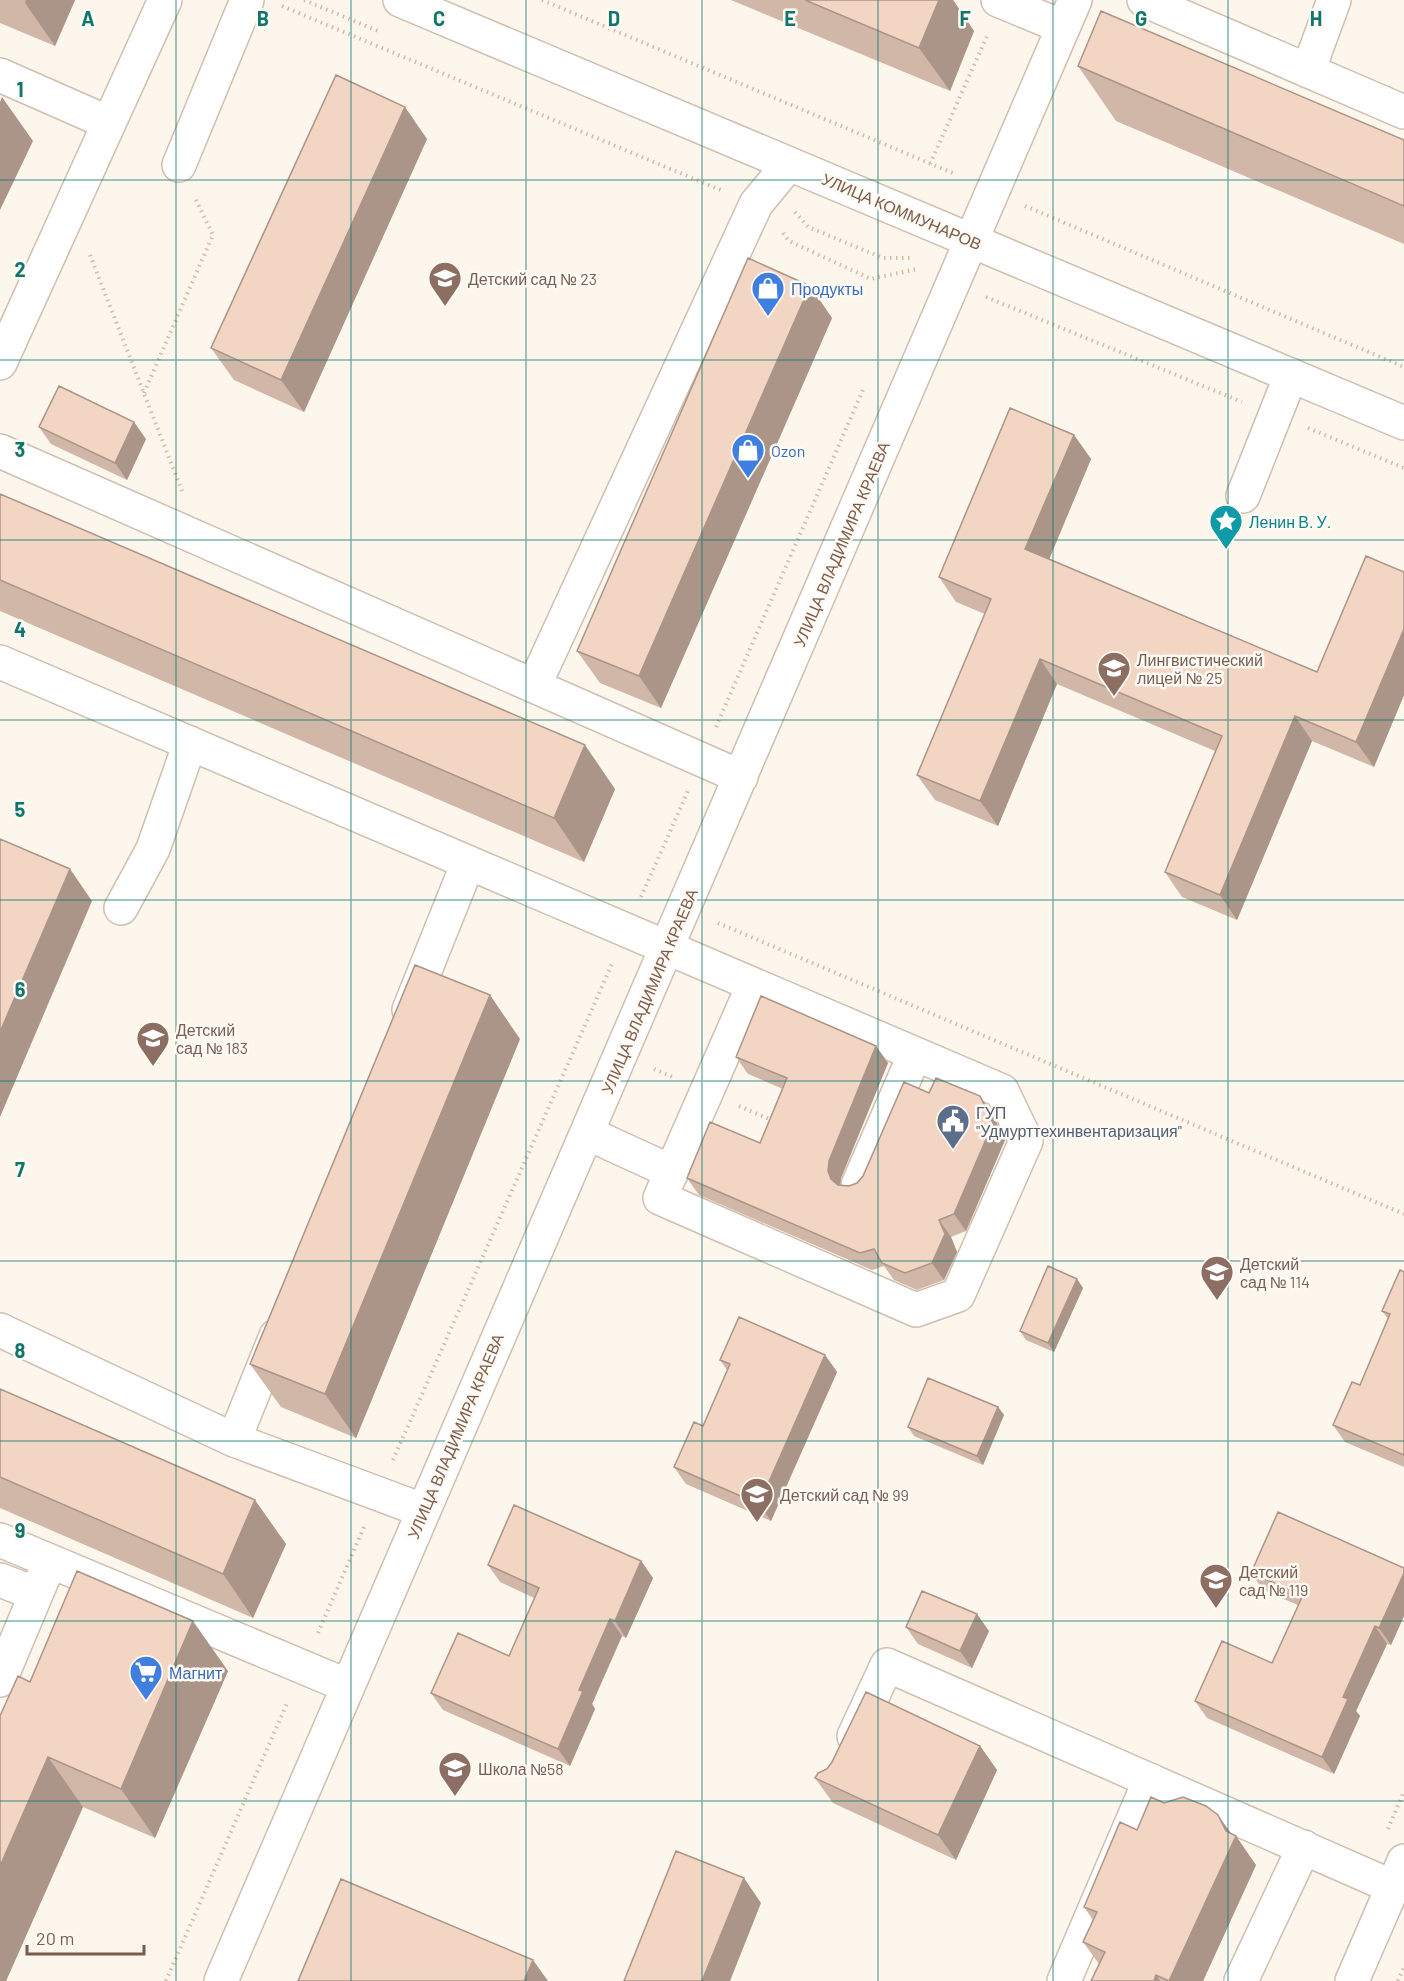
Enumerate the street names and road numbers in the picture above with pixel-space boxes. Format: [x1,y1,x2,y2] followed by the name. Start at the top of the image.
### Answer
[819,169,985,253] street label: УЛИЦА КОММУНАРОВ
[789,438,893,650] street label: УЛИЦА ВЛАДИМИРА КРАЕВА
[597,885,701,1097] street label: УЛИЦА ВЛАДИМИРА КРАЕВА
[403,1330,507,1542] street label: УЛИЦА ВЛАДИМИРА КРАЕВА

